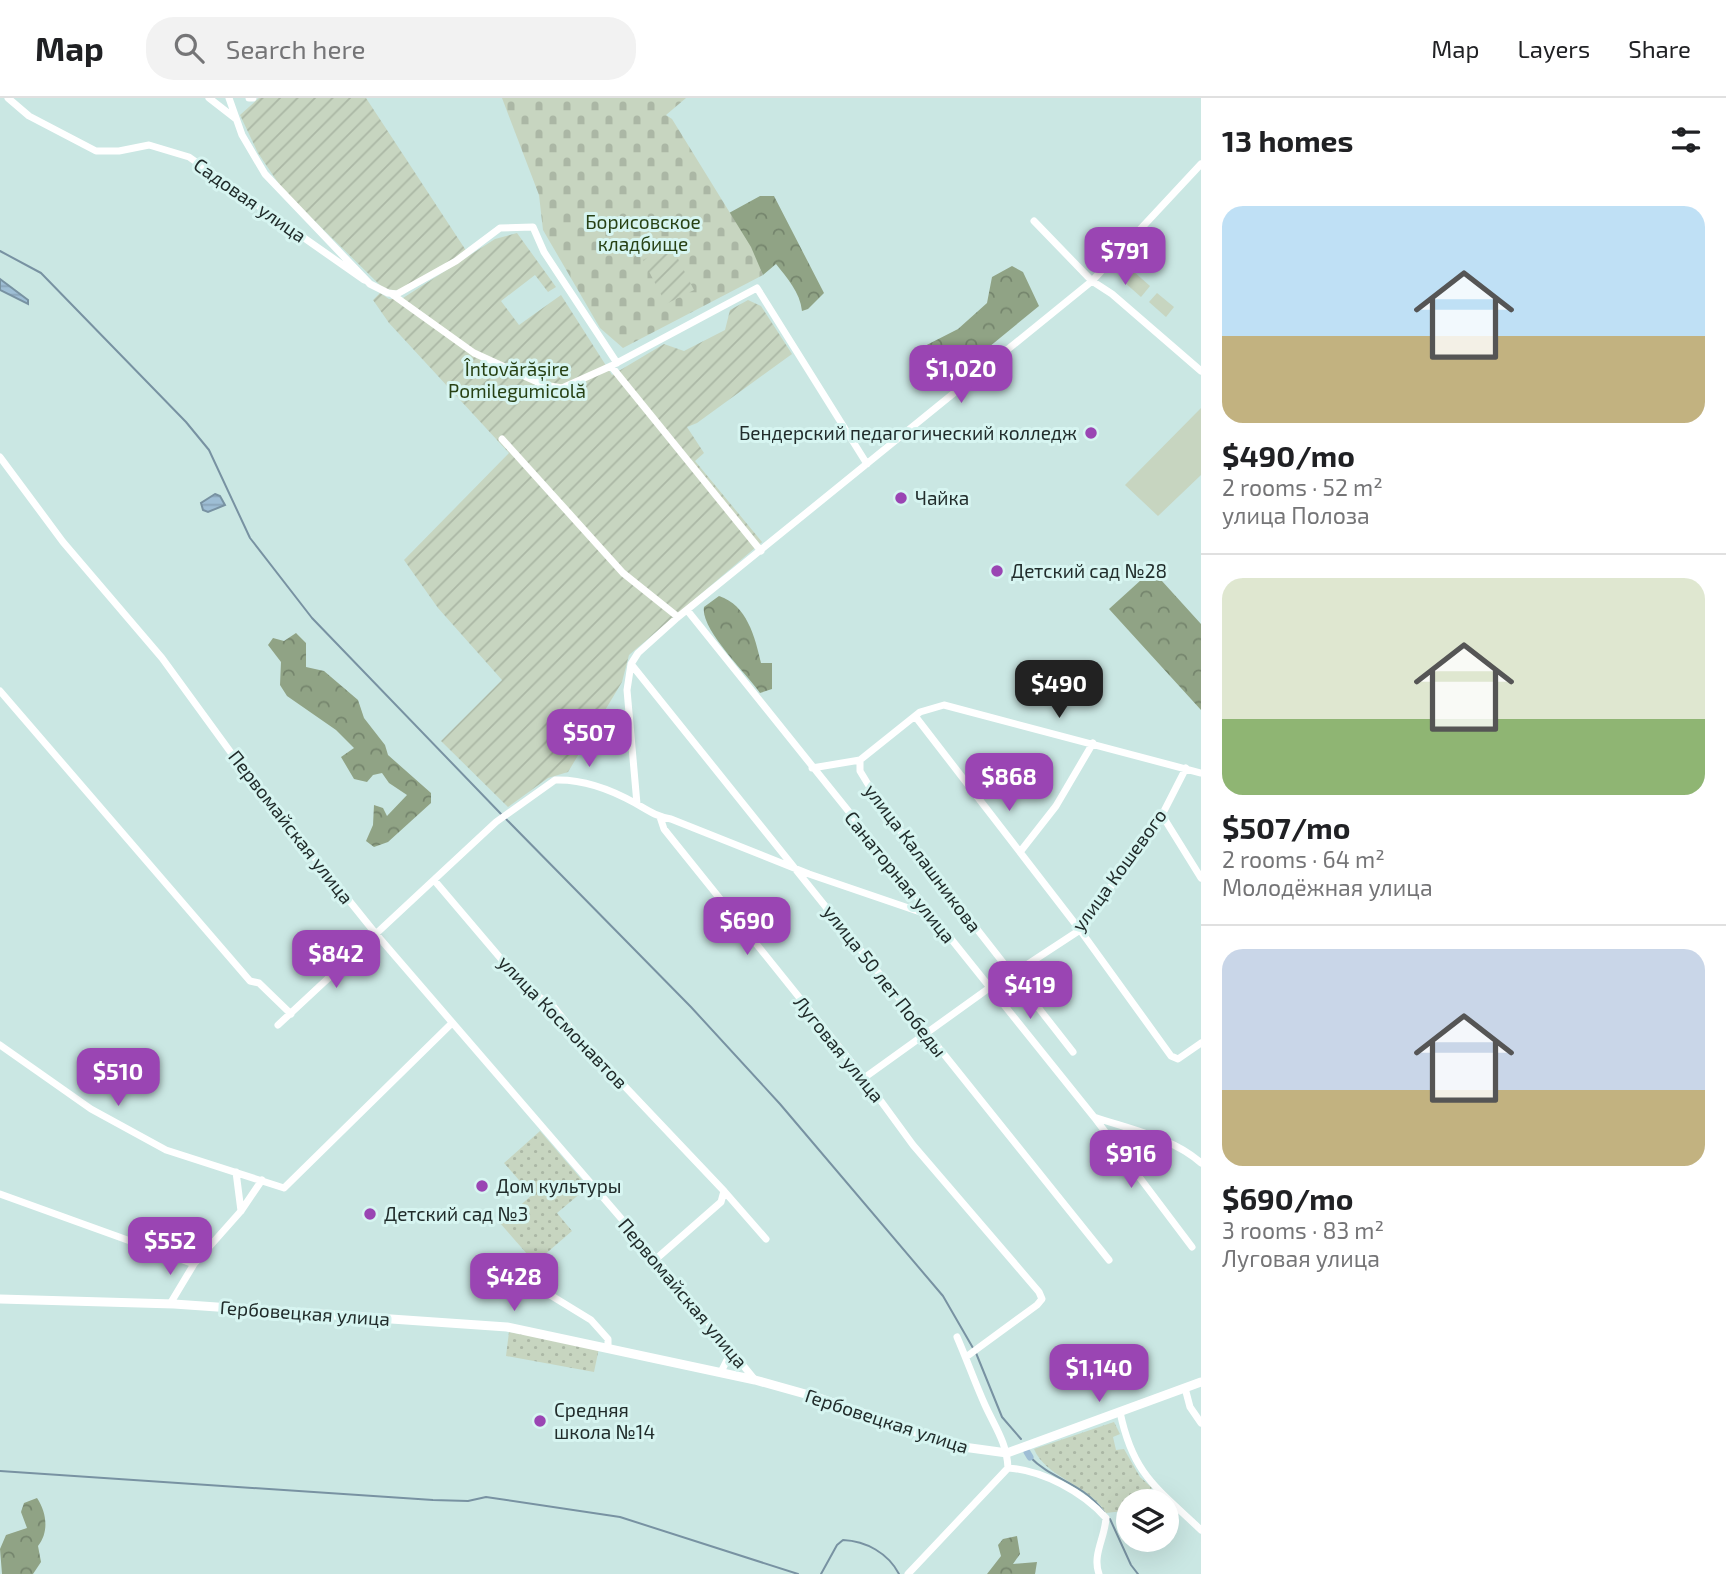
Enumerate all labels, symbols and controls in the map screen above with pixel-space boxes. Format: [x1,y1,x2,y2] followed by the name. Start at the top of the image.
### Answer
[146,17,636,80] search box
[35,28,104,68] text: Map
[170,29,208,67] icon: search
[226,33,365,64] text: Search here
[1431,34,1479,63] text: Map
[1517,34,1590,63] text: Layers
[1628,34,1691,63] text: Share
[1667,121,1705,159] icon: filters
[1222,122,1353,158] text: 13 homes
[189,152,311,248] street label: Садовая улица
[585,210,701,255] park label: Борисовское кладбище
[1084,228,1166,287] pin: $791
[1101,236,1150,264] text: $791
[1401,252,1527,378] icon: home
[904,345,1018,405] pin: $1,020
[925,354,997,382] text: $1,020
[448,357,586,402] park label: Întovărășire Pomilegumicolă
[739,421,1077,444] place label: Бендерский педагогический колледж
[1083,425,1099,441] marker: Бендерский педагогический колледж
[1222,437,1355,473] text: $490/mo
[1222,473,1383,501] text: 2 rooms · 52 m²
[915,486,969,509] place label: Чайка
[893,490,909,506] marker: Чайка
[1222,501,1370,529] text: улица Полоза
[1011,559,1167,582] place label: Детский сад №28
[989,563,1005,579] marker: Детский сад №28
[1401,624,1527,750] icon: home
[1018,660,1100,720] pin: $490
[1031,669,1087,697] text: $490
[548,710,630,769] pin: $507
[563,718,615,746] text: $507
[223,745,359,909] street label: Первомайская улица
[968,754,1050,813] pin: $868
[981,762,1037,790] text: $868
[859,779,987,937] street label: улица Калашникова
[1066,804,1172,936] street label: улица Кошевого
[839,806,961,948] street label: Санаторная улица
[1222,809,1350,845] text: $507/mo
[1222,845,1385,873] text: 2 rooms · 64 m²
[1222,873,1433,901] text: Молодёжная улица
[706,898,788,957] pin: $690
[818,900,952,1062] street label: улица 50 лет Победы
[720,906,775,934] text: $690
[295,930,377,990] pin: $842
[308,939,364,967] text: $842
[493,950,633,1094] street label: улица Космонавтов
[989,962,1071,1021] pin: $419
[1004,970,1056,998] text: $419
[789,991,889,1107] street label: Луговая улица
[1401,995,1527,1121] icon: home
[77,1048,159,1108] pin: $510
[93,1057,143,1085] text: $510
[1090,1130,1172,1190] pin: $916
[1106,1139,1156,1167] text: $916
[496,1174,622,1198] place label: Дом культуры
[474,1178,490,1194] marker: Дом культуры
[1222,1180,1353,1216] text: $690/mo
[384,1202,528,1225] place label: Детский сад №3
[362,1206,378,1222] marker: Детский сад №3
[613,1213,753,1373] street label: Первомайская улица
[1222,1216,1384,1244] text: 3 rooms · 83 m²
[129,1218,211,1277] pin: $552
[144,1226,196,1254] text: $552
[1222,1244,1380,1272] text: Луговая улица
[473,1254,555,1313] pin: $428
[486,1262,542,1290] text: $428
[219,1295,391,1331] street label: Гербовецкая улица
[1042,1344,1156,1404] pin: $1,140
[1066,1353,1132,1381] text: $1,140
[802,1383,972,1459] street label: Гербовецкая улица
[554,1398,655,1443] place label: Средняя школа №14
[532,1413,548,1429] marker: Средняя школа №14
[1116,1489,1179,1552] map controls
[1116,1489,1179,1552] button: layers

